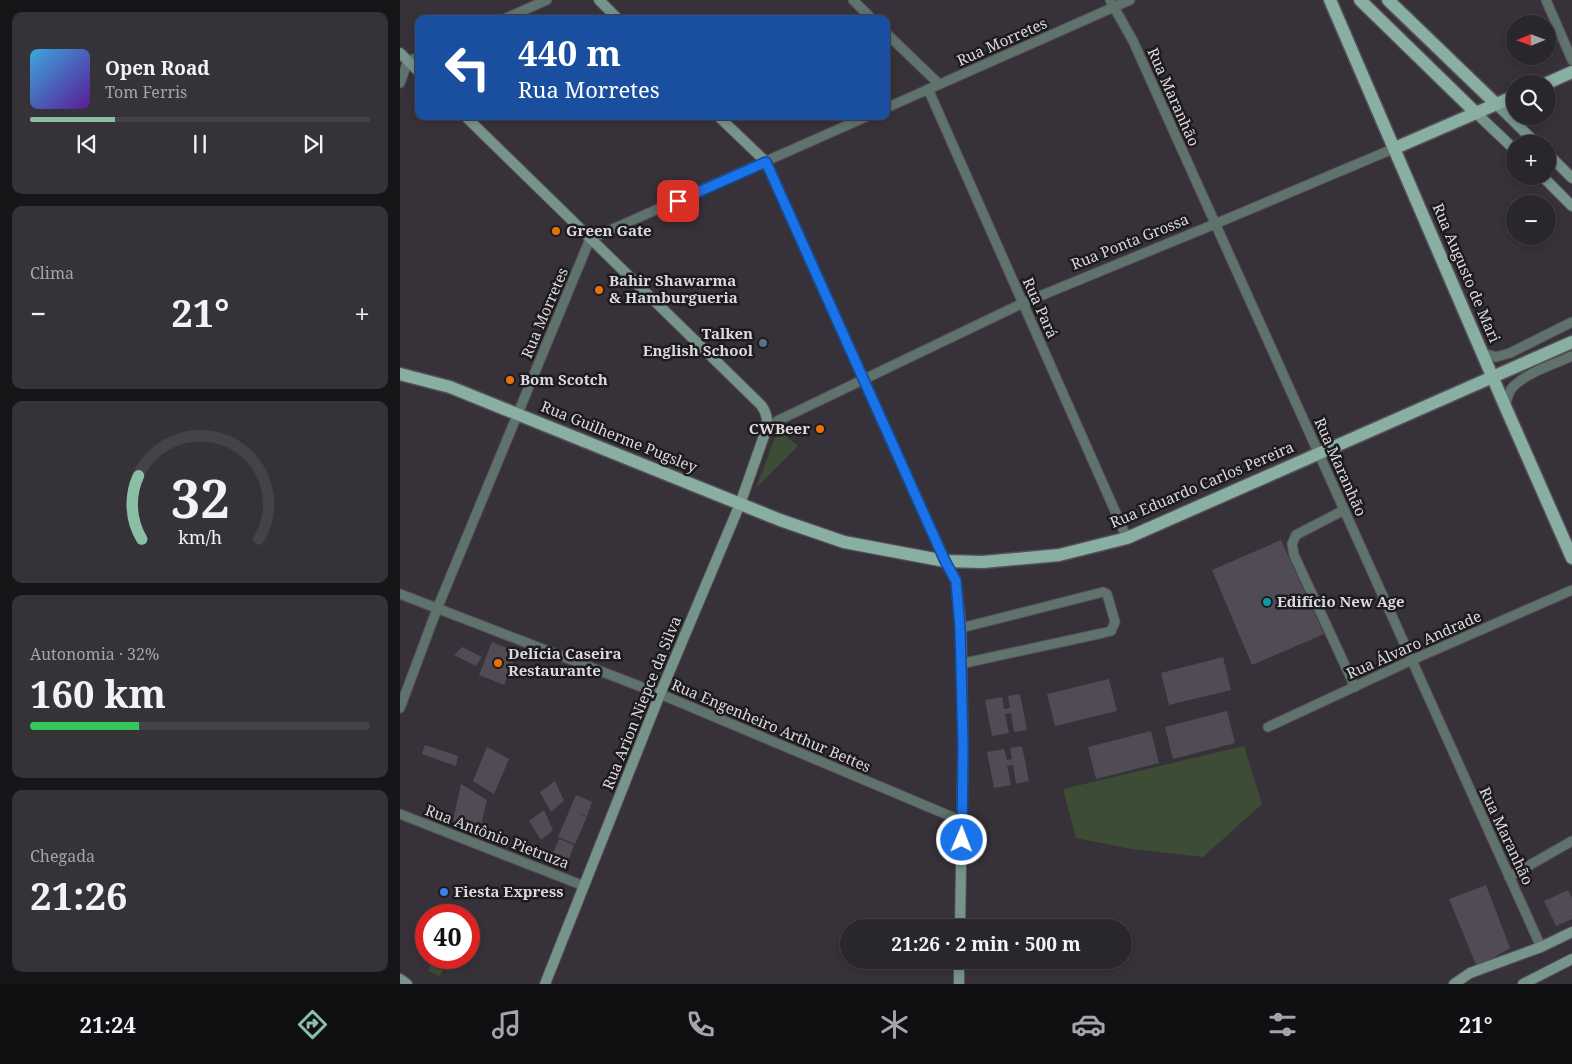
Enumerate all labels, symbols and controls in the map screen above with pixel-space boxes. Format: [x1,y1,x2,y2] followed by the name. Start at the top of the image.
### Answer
[953,12,1050,70] street label: Rua Morretes
[1506,15,1556,65] north arrow
[1506,15,1556,245] map controls
[518,29,621,76] text: 440 m
[435,35,500,100] icon: left
[1143,44,1205,149] street label: Rua Maranhão
[105,55,210,81] text: Open Road
[518,74,660,104] text: Rua Morretes
[1506,75,1556,125] button: search
[105,81,187,103] text: Tom Ferris
[73,130,101,158] icon: previous
[186,130,214,158] icon: pause
[299,130,327,158] icon: next
[1506,135,1556,185] button: +
[657,180,699,222] pin
[664,187,692,215] icon: arrive
[1506,195,1556,245] button: −
[1429,200,1505,345] street label: Rua Augusto de Mari
[1068,208,1191,274] street label: Rua Ponta Grossa
[566,220,652,240] place label: Green Gate
[550,225,562,237] marker: Green Gate
[30,262,74,284] text: Clima
[516,264,572,361] street label: Rua Morretes
[609,270,738,307] place label: Bahir Shawarma & Hamburgueria
[1019,274,1063,341] street label: Rua Pará
[593,284,605,296] marker: Bahir Shawarma & Hamburgueria
[171,286,229,338] text: 21°
[30,294,46,332] text: −
[354,294,370,332] text: +
[643,323,754,360] place label: Talken English School
[757,337,769,349] marker: Talken English School
[520,369,608,389] place label: Bom Scotch
[504,374,516,386] marker: Bom Scotch
[538,396,701,477] street label: Rua Guilherme Pugsley
[1310,414,1372,519] street label: Rua Maranhão
[749,418,810,438] place label: CWBeer
[814,423,826,435] marker: CWBeer
[1107,436,1297,532] street label: Rua Eduardo Carlos Pereira
[171,462,229,533] text: 32
[178,525,222,549] text: km/h
[1277,591,1405,611] place label: Edifício New Age
[1261,596,1273,608] marker: Edifício New Age
[1343,605,1484,683] street label: Rua Álvaro Andrade
[597,613,685,792] street label: Rua Arion Niepce da Silva
[30,643,159,665] text: Autonomia · 32%
[508,643,621,680] place label: Delícia Caseira Restaurante
[492,657,504,669] marker: Delícia Caseira Restaurante
[30,667,166,719] text: 160 km
[669,674,874,776] street label: Rua Engenheiro Arthur Bettes
[1475,783,1538,888] street label: Rua Maranhão
[422,799,572,873] street label: Rua Antônio Pietruza
[935,813,987,865] position arrow
[30,845,95,867] text: Chegada
[30,869,127,921] text: 21:26
[454,881,563,901] place label: Fiesta Express
[438,886,450,898] marker: Fiesta Express
[415,904,480,969] speed limit sign: 40
[891,931,1081,957] text: 21:26 · 2 min · 500 m
[295,1007,330,1042] icon: directions
[489,1007,524,1042] icon: music
[683,1007,718,1042] icon: phone
[877,1007,912,1042] icon: climate
[1071,1007,1106,1042] icon: car
[1265,1007,1300,1042] icon: filters
[79,1009,136,1039] text: 21:24
[1459,1009,1492,1039] text: 21°

